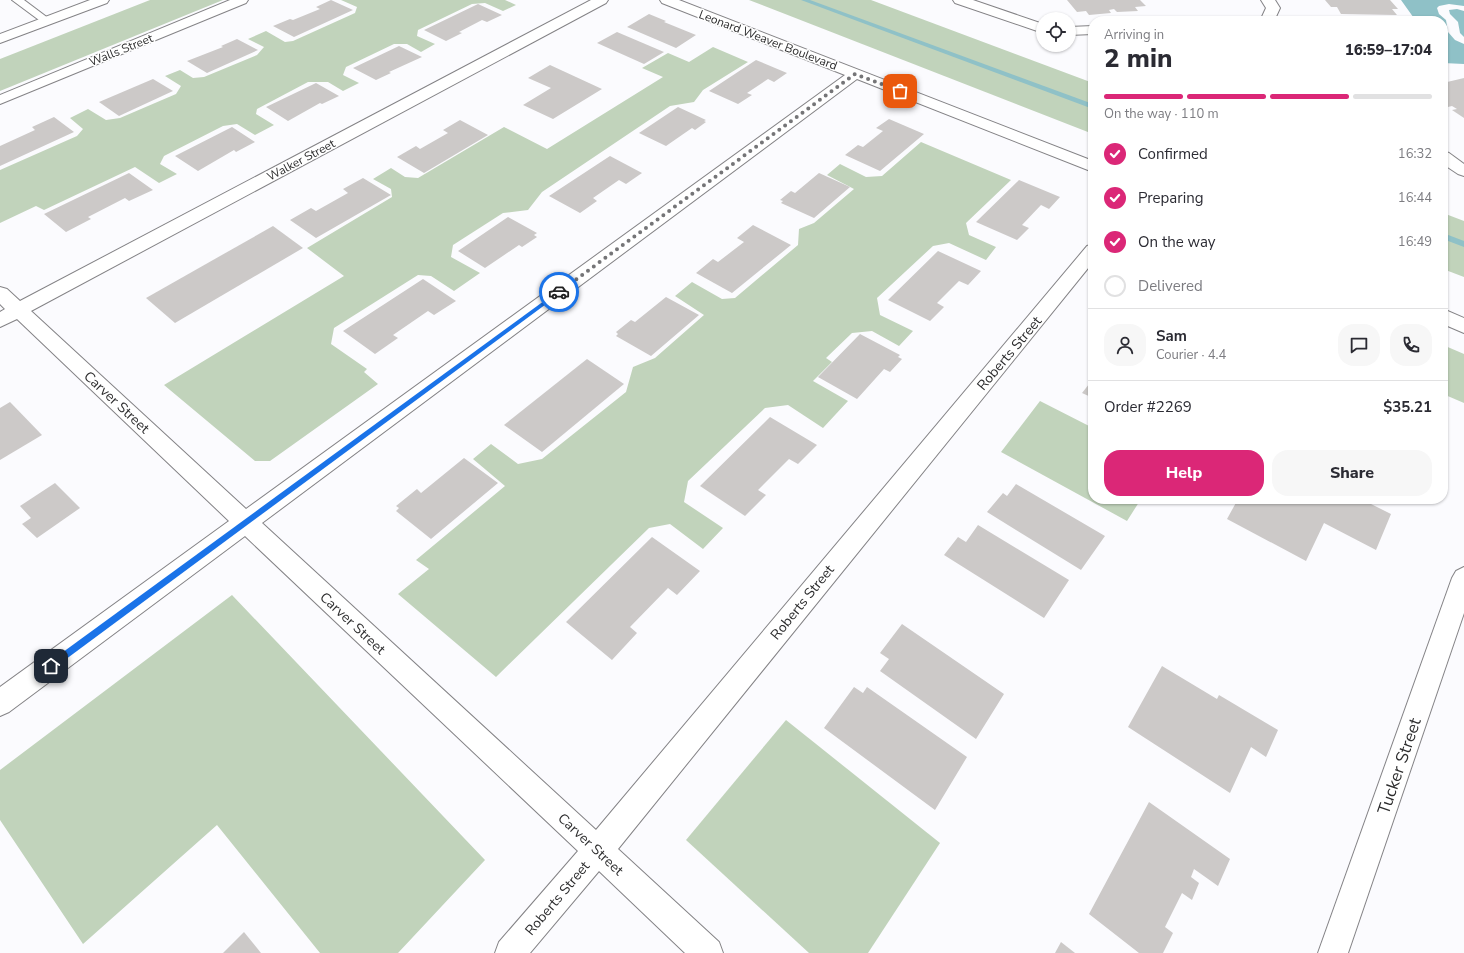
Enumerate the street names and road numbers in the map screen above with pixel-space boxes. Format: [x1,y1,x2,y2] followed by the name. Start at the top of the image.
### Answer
[697,6,839,74] street label: Leonard Weaver Boulevard
[87,30,156,70] street label: Walls Street
[264,135,338,185] street label: Walker Street
[973,312,1046,394] street label: Roberts Street
[80,367,154,438] street label: Carver Street
[766,561,839,644] street label: Roberts Street
[316,588,390,659] street label: Carver Street
[1372,714,1427,817] street label: Tucker Street
[554,809,628,880] street label: Carver Street
[521,857,594,939] street label: Roberts Street

